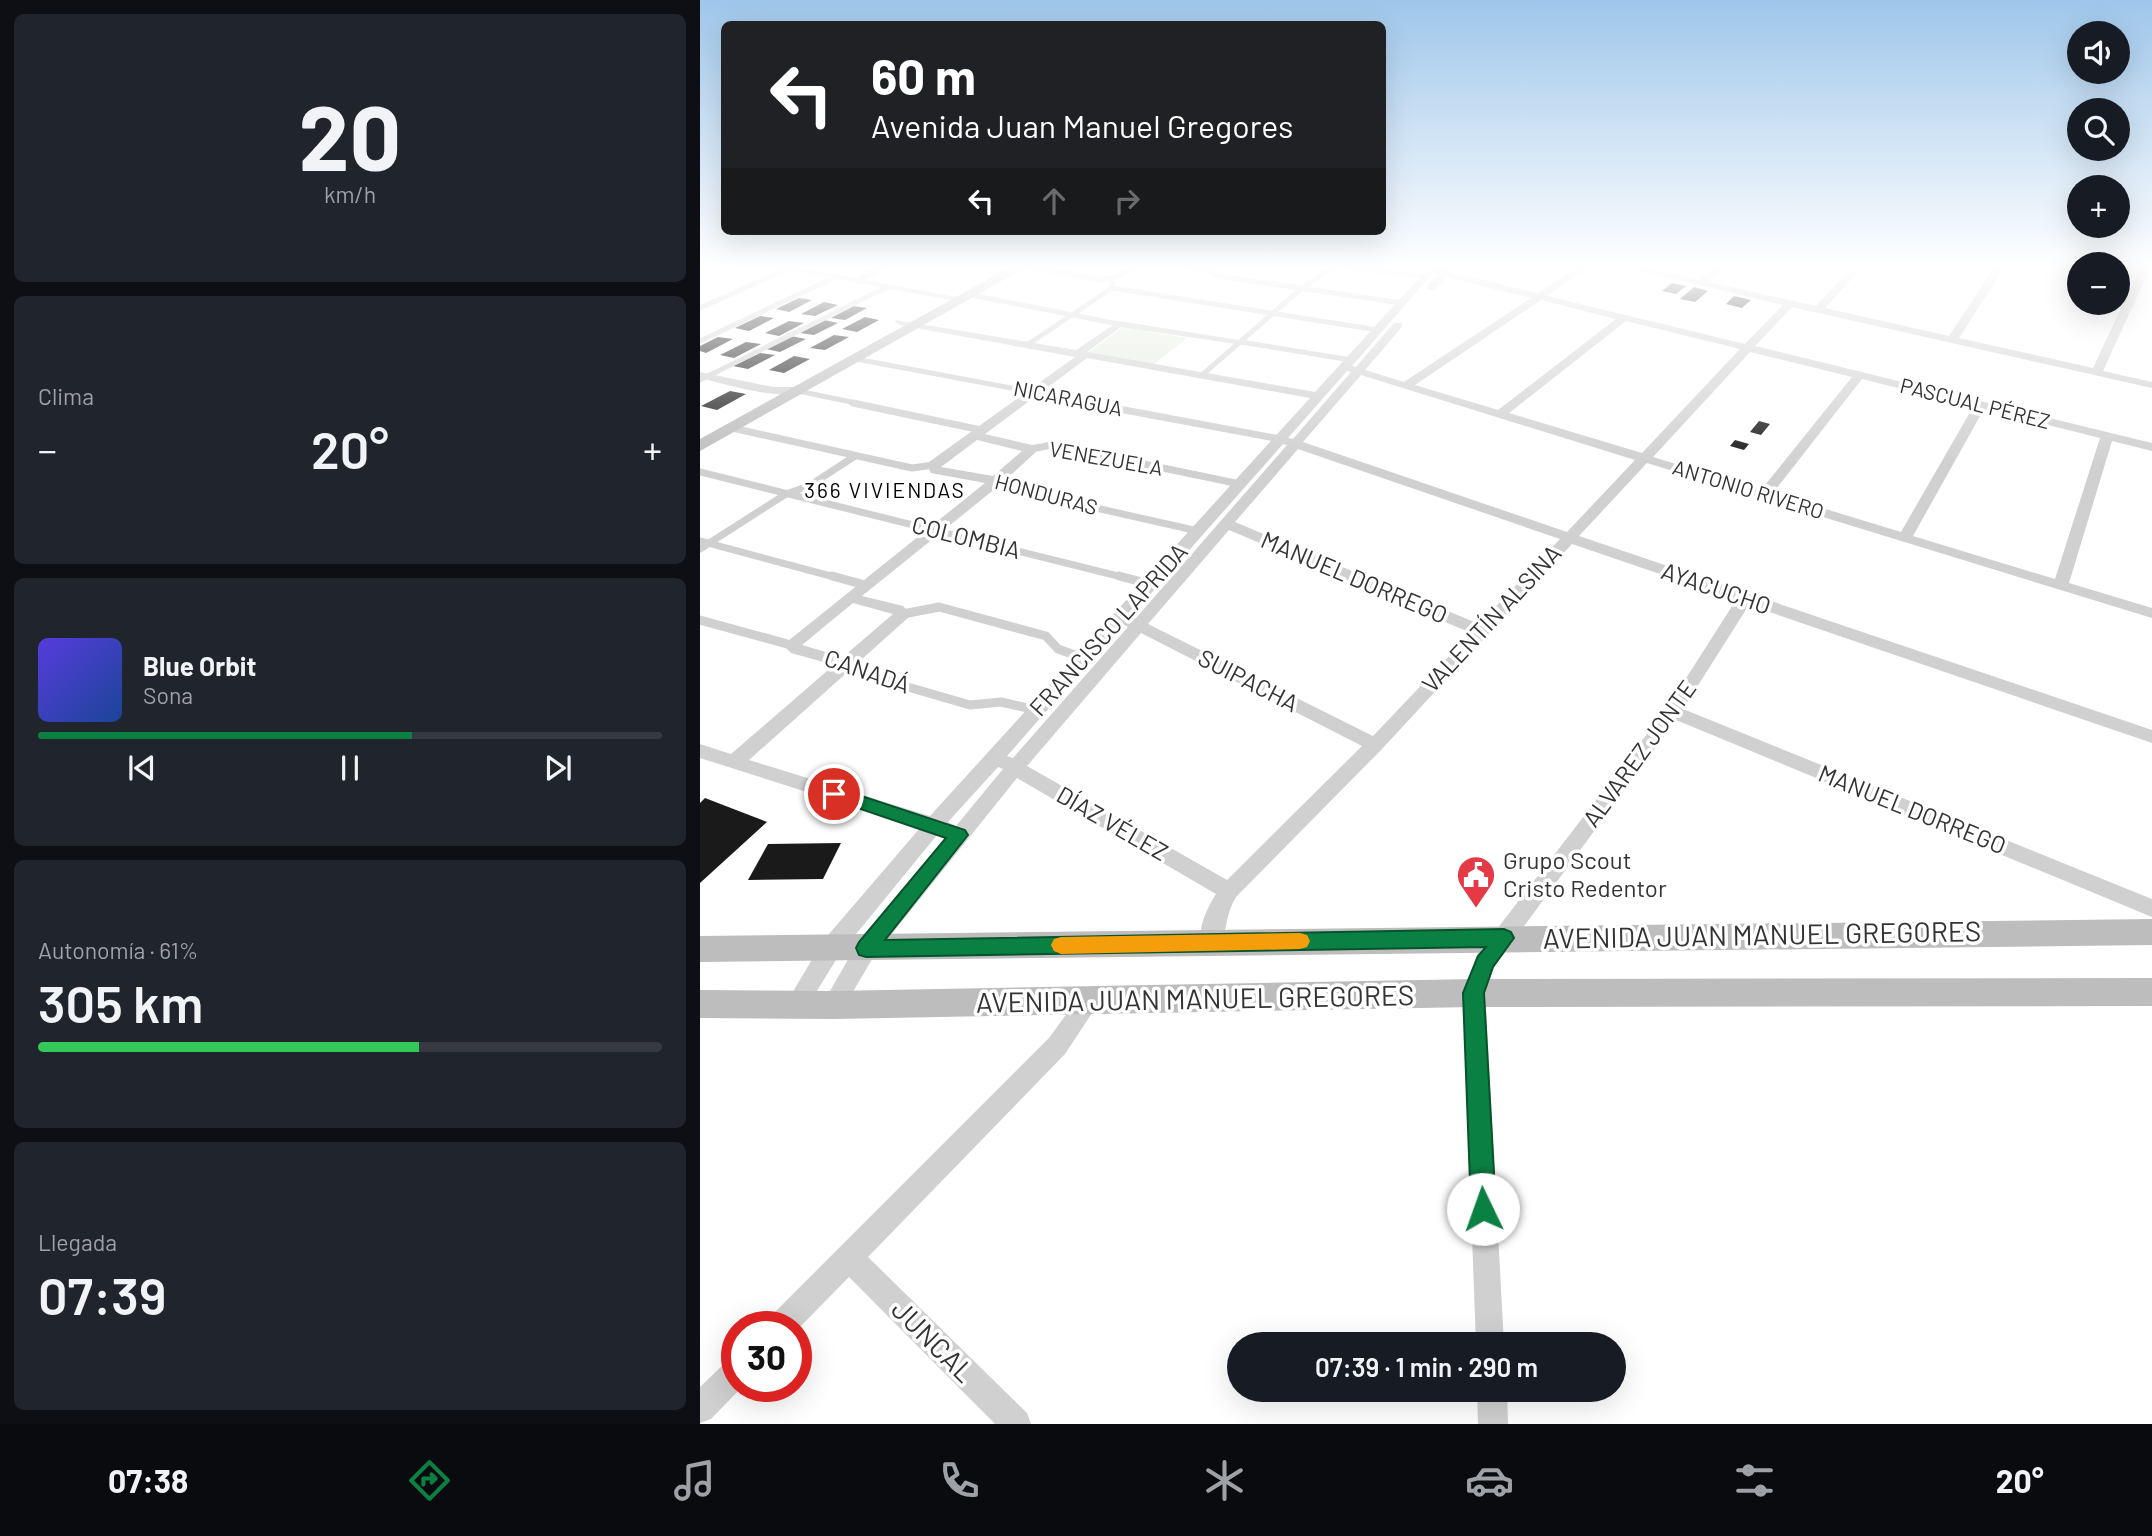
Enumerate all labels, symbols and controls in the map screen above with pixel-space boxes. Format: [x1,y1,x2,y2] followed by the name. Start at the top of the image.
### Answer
[2067,21,2130,315] map controls
[2067,21,2130,84] button: sound
[871,46,976,105] text: 60 m
[756,49,847,140] icon: left
[299,80,401,189] text: 20
[2067,98,2130,161] button: search
[871,106,1293,144] text: Avenida Juan Manuel Gregores
[2067,175,2130,238] button: +
[324,180,376,208] text: km/h
[962,182,1000,220] icon: left
[1035,182,1073,220] icon: ahead
[1108,182,1146,220] icon: right
[2067,252,2130,315] button: −
[1898,372,2053,433] street label: PASCUAL PÉREZ
[1012,375,1125,420] street label: NICARAGUA
[38,382,94,410] text: Clima
[311,417,389,479] text: 20°
[38,426,57,472] text: −
[643,426,662,472] text: +
[1048,435,1165,480] street label: VENEZUELA
[1670,454,1827,523] street label: ANTONIO RIVERO
[992,468,1100,519] street label: HONDURAS
[804,477,966,502] district label: 366 VIVIENDAS
[909,509,1024,564] street label: COLOMBIA
[1257,524,1452,629] street label: MANUEL DORREGO
[1023,537,1193,721] street label: FRANCISCO LAPRIDA
[1415,538,1567,698] street label: VALENTÍN ALSINA
[1658,555,1775,620] street label: AYACUCHO
[821,642,914,699] street label: CANADÁ
[1194,642,1304,717] street label: SUIPACHA
[143,650,256,681] text: Blue Orbit
[1576,674,1702,832] street label: ALVAREZ JONTE
[143,681,193,709] text: Sona
[123,749,161,787] icon: previous
[331,749,369,787] icon: pause
[539,749,577,787] icon: next
[1815,758,2011,859] street label: MANUEL DORREGO
[804,764,864,824] pin
[815,775,853,813] icon: arrive
[1052,779,1174,866] street label: DÍAZ VÉLEZ
[1503,845,1667,902] place label: Grupo Scout Cristo Redentor
[1455,854,1497,909] public building icon: Grupo Scout Cristo Redentor
[1542,913,1982,955] street label: AVENIDA JUAN MANUEL GREGORES
[38,936,198,964] text: Autonomía · 61%
[38,971,203,1033] text: 305 km
[975,977,1415,1019] street label: AVENIDA JUAN MANUEL GREGORES
[1446,1172,1520,1246] position arrow
[38,1228,117,1256] text: Llegada
[38,1263,166,1325] text: 07:39
[885,1292,982,1389] street label: JUNCAL
[721,1311,812,1402] speed limit sign: 30
[1315,1351,1538,1382] text: 07:39 · 1 min · 290 m
[405,1456,454,1505] icon: directions
[670,1456,719,1505] icon: music
[935,1456,984,1505] icon: phone
[1200,1456,1249,1505] icon: climate
[1465,1456,1514,1505] icon: car
[1730,1456,1779,1505] icon: filters
[108,1461,188,1499] text: 07:38
[1996,1461,2044,1499] text: 20°

